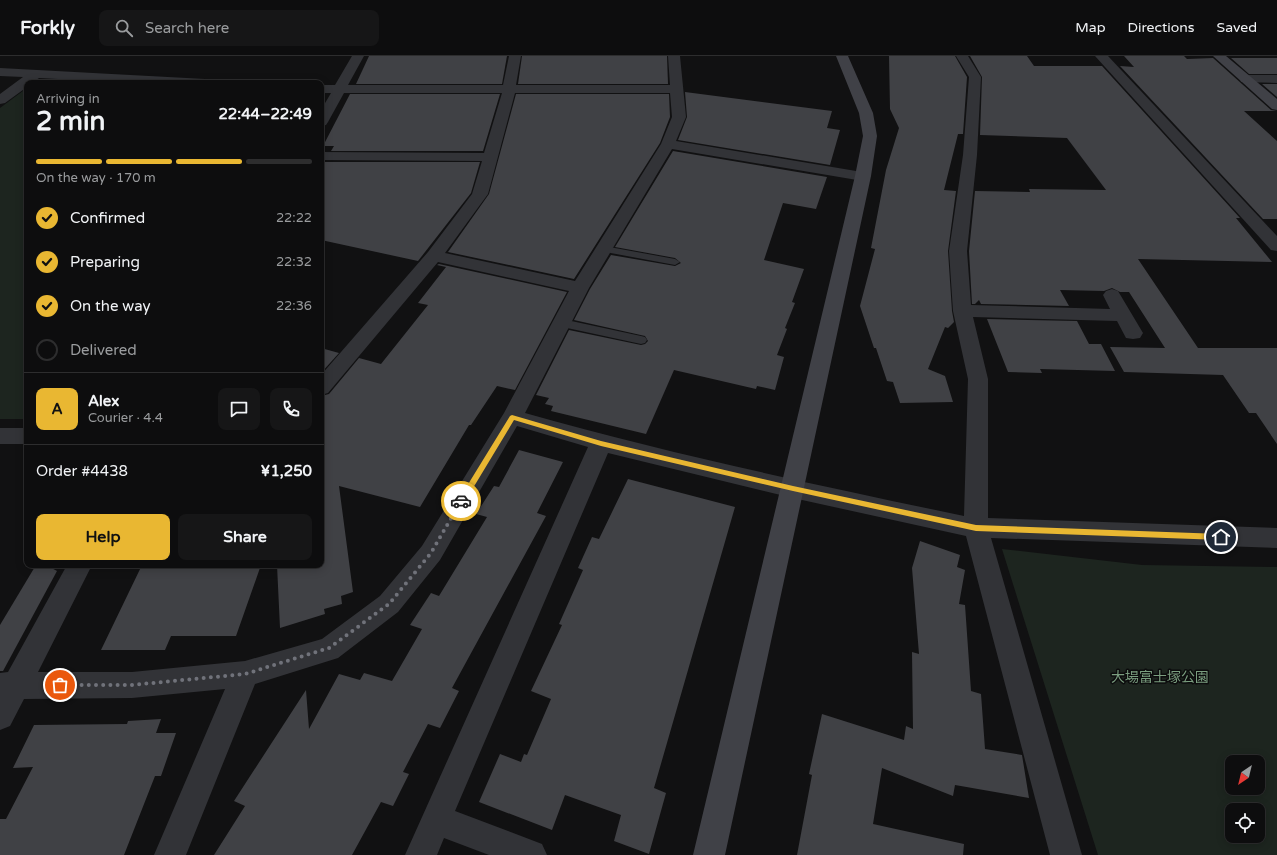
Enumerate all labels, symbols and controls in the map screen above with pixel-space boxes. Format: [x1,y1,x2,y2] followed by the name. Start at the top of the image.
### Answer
[99,10,379,46] search box
[20,17,75,39] text: Forkly
[113,17,135,39] icon: search
[145,19,229,37] text: Search here
[1075,19,1106,36] text: Map
[1128,19,1195,36] text: Directions
[1217,19,1257,36] text: Saved
[36,91,100,107] text: Arriving in
[218,105,312,123] text: 22:44–22:49
[36,106,105,137] text: 2 min
[36,170,156,186] text: On the way · 170 m
[36,207,58,229] icon: check
[70,209,145,227] text: Confirmed
[276,210,312,226] text: 22:22
[36,251,58,273] icon: check
[70,253,140,271] text: Preparing
[276,254,312,270] text: 22:32
[36,295,58,317] icon: check
[70,297,150,315] text: On the way
[276,298,312,314] text: 22:36
[70,341,137,359] text: Delivered
[218,388,260,430] button: chat
[270,388,312,430] button: phone
[88,392,119,410] text: Alex
[51,400,63,418] text: A
[88,410,163,426] text: Courier · 4.4
[36,462,128,480] text: Order #4438
[261,462,312,480] text: ¥1,250
[441,481,481,521] courier
[450,490,472,512] icon: car
[36,514,170,560] button: Help
[178,514,312,560] button: Share
[1204,520,1238,554] pin
[1210,526,1232,548] icon: home
[43,668,77,702] pin
[1111,669,1209,686] park label: 大場富士塚公園
[49,674,71,696] icon: bag
[1225,755,1265,795] north arrow
[1225,755,1265,843] map controls
[1225,803,1265,843] button: locate

